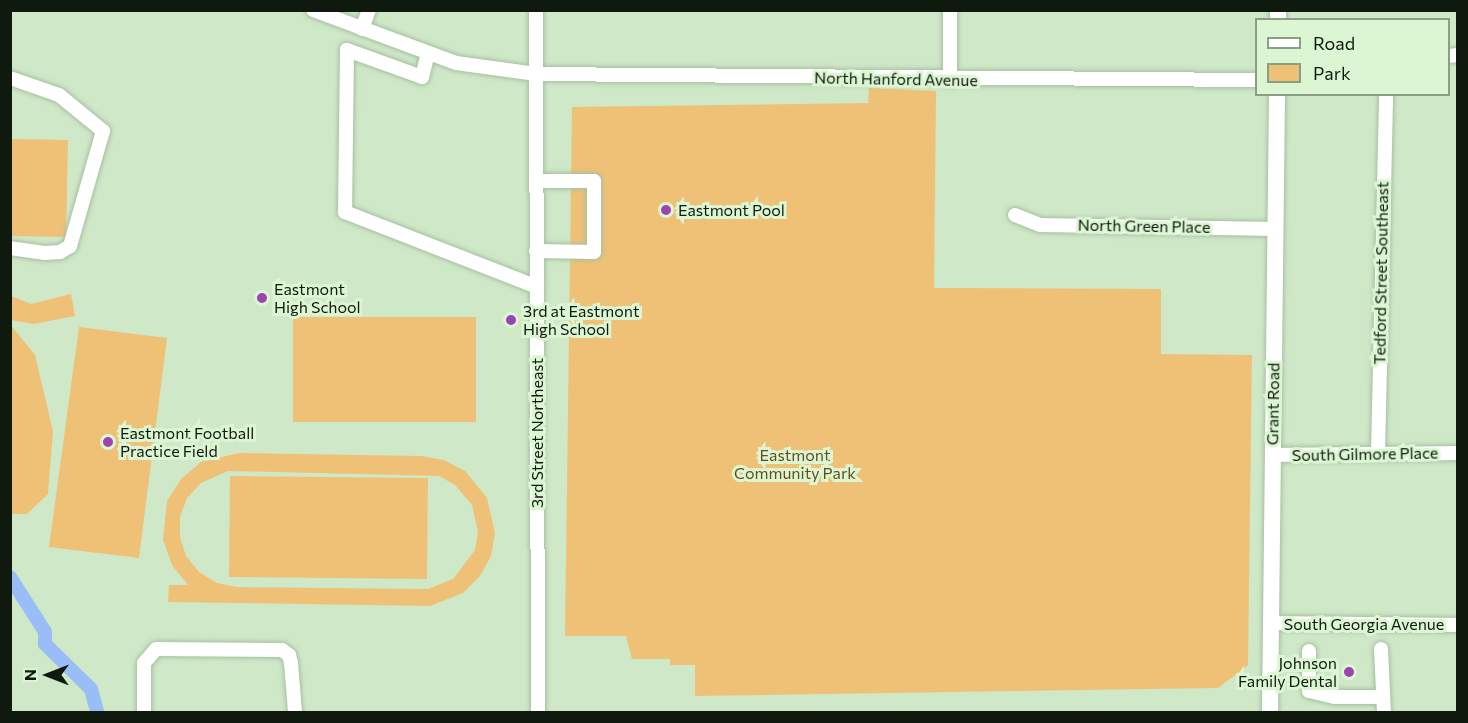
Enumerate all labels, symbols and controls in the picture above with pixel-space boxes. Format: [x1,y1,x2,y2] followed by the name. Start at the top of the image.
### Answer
[1255,18,1450,96] legend
[1313,32,1355,54] text: Road
[1313,62,1351,84] text: Park
[814,68,978,90] street label: North Hanford Avenue
[1370,181,1392,365] street label: Tedford Street Southeast
[678,200,785,220] place label: Eastmont Pool
[659,203,673,217] marker: Eastmont Pool
[1078,215,1210,237] street label: North Green Place
[274,279,361,317] place label: Eastmont High School
[255,291,269,305] marker: Eastmont High School
[523,301,639,339] place label: 3rd at Eastmont High School
[504,313,518,327] marker: 3rd at Eastmont High School
[527,358,547,508] street label: 3rd Street Northeast
[1263,363,1283,445] street label: Grant Road
[120,423,254,461] place label: Eastmont Football Practice Field
[101,435,115,449] marker: Eastmont Football Practice Field
[1292,443,1438,465] street label: South Gilmore Place
[734,445,856,483] park label: Eastmont Community Park
[1284,614,1444,634] street label: South Georgia Avenue
[18,645,78,705] north arrow
[1238,653,1337,691] place label: Johnson Family Dental
[1342,665,1356,679] marker: Johnson Family Dental
[20,669,39,681] text: N

